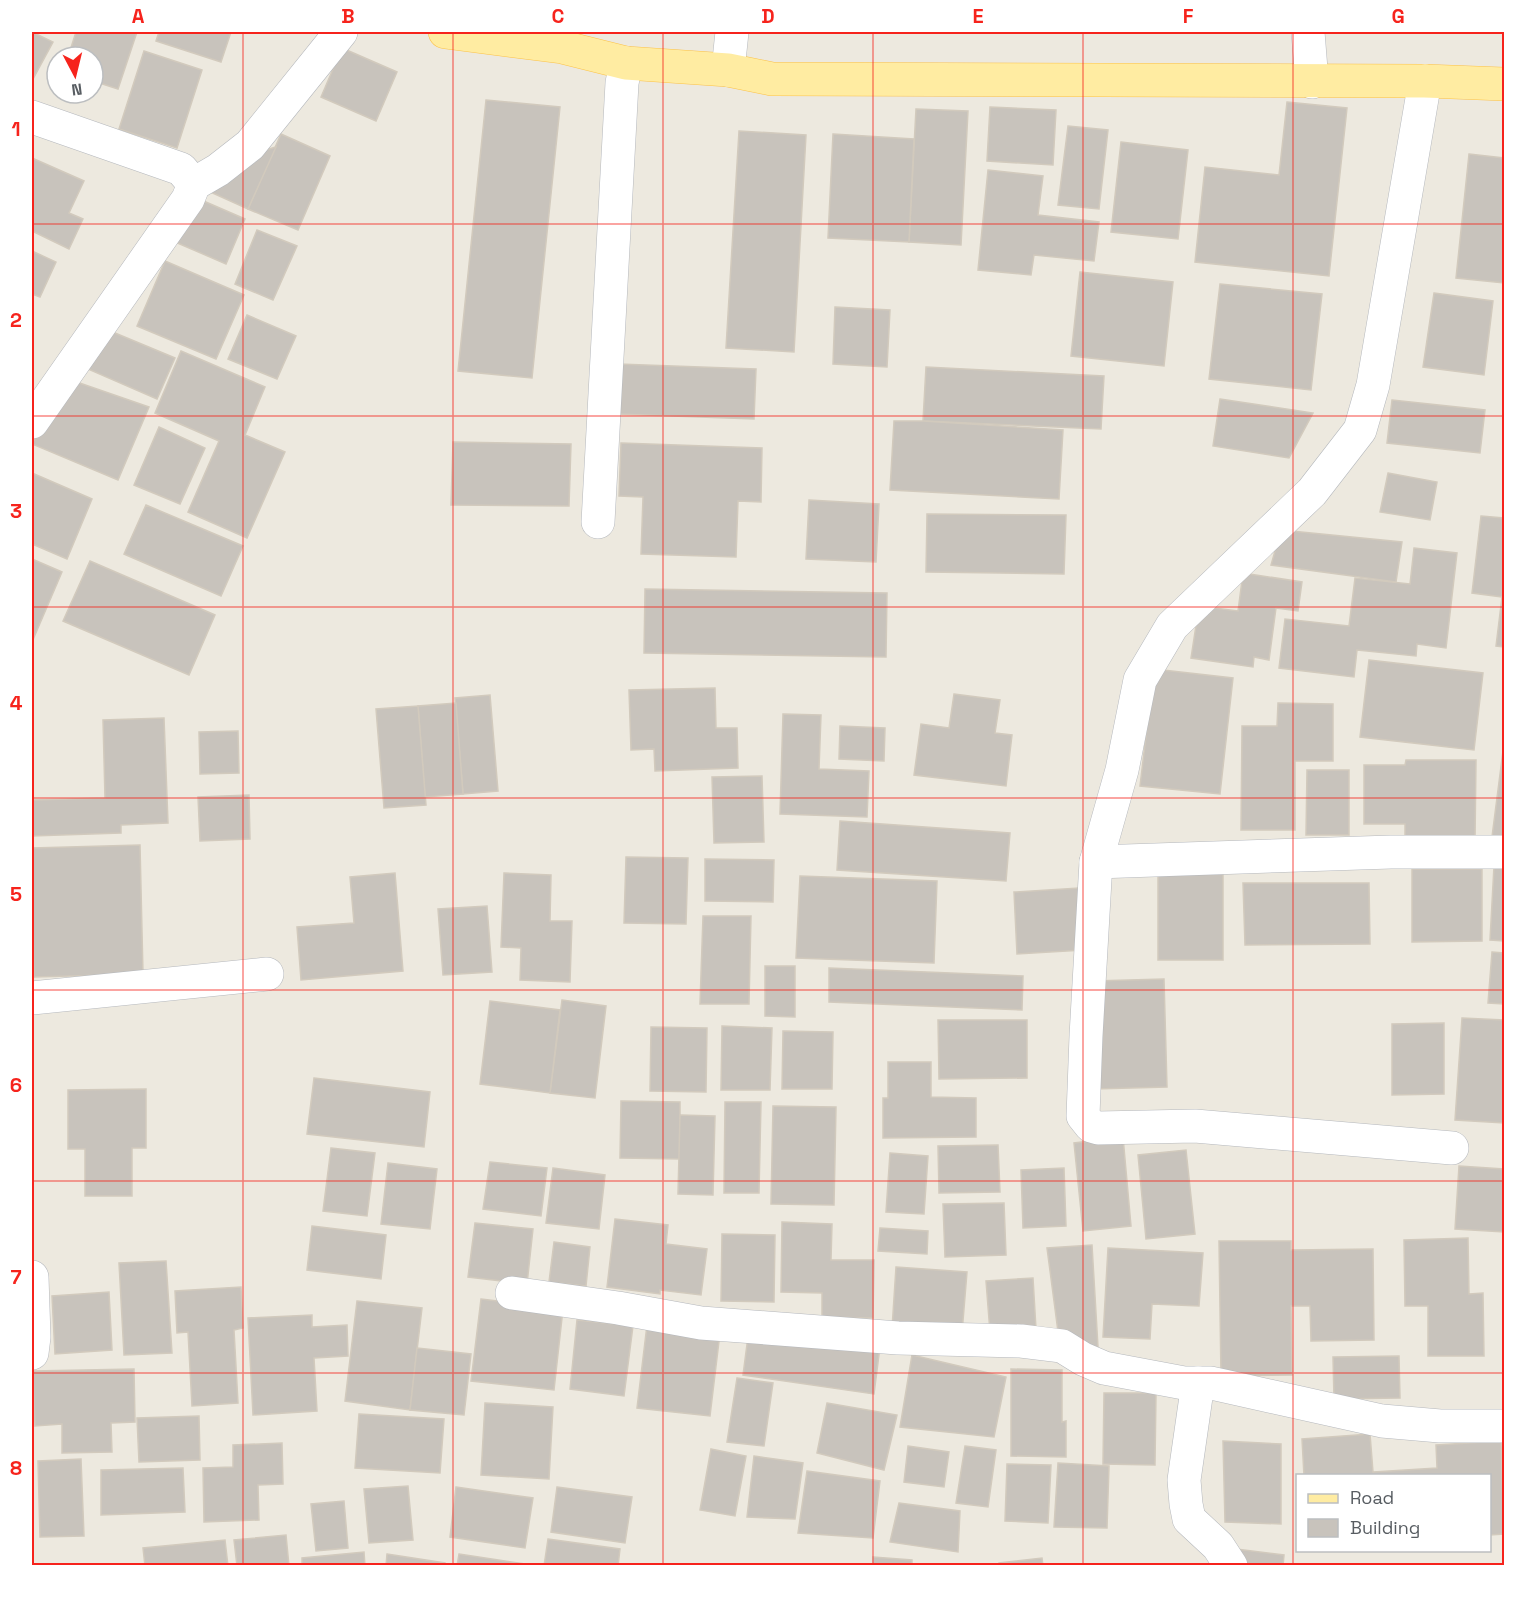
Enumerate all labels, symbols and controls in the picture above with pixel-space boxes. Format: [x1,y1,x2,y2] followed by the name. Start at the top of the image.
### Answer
[132,3,145,29] text: A
[341,3,355,29] text: B
[552,3,565,29] text: C
[761,3,775,29] text: D
[972,3,984,29] text: E
[1183,3,1194,29] text: F
[1391,3,1405,29] text: G
[45,45,105,105] north arrow
[70,78,83,100] text: N
[11,116,21,142] text: 1
[10,307,22,333] text: 2
[10,498,22,524] text: 3
[10,690,23,716] text: 4
[10,881,22,907] text: 5
[10,1072,22,1098] text: 6
[10,1264,22,1290] text: 7
[10,1455,22,1481] text: 8
[1296,1474,1491,1552] legend
[1350,1486,1394,1509] text: Road
[1350,1516,1420,1539] text: Building

